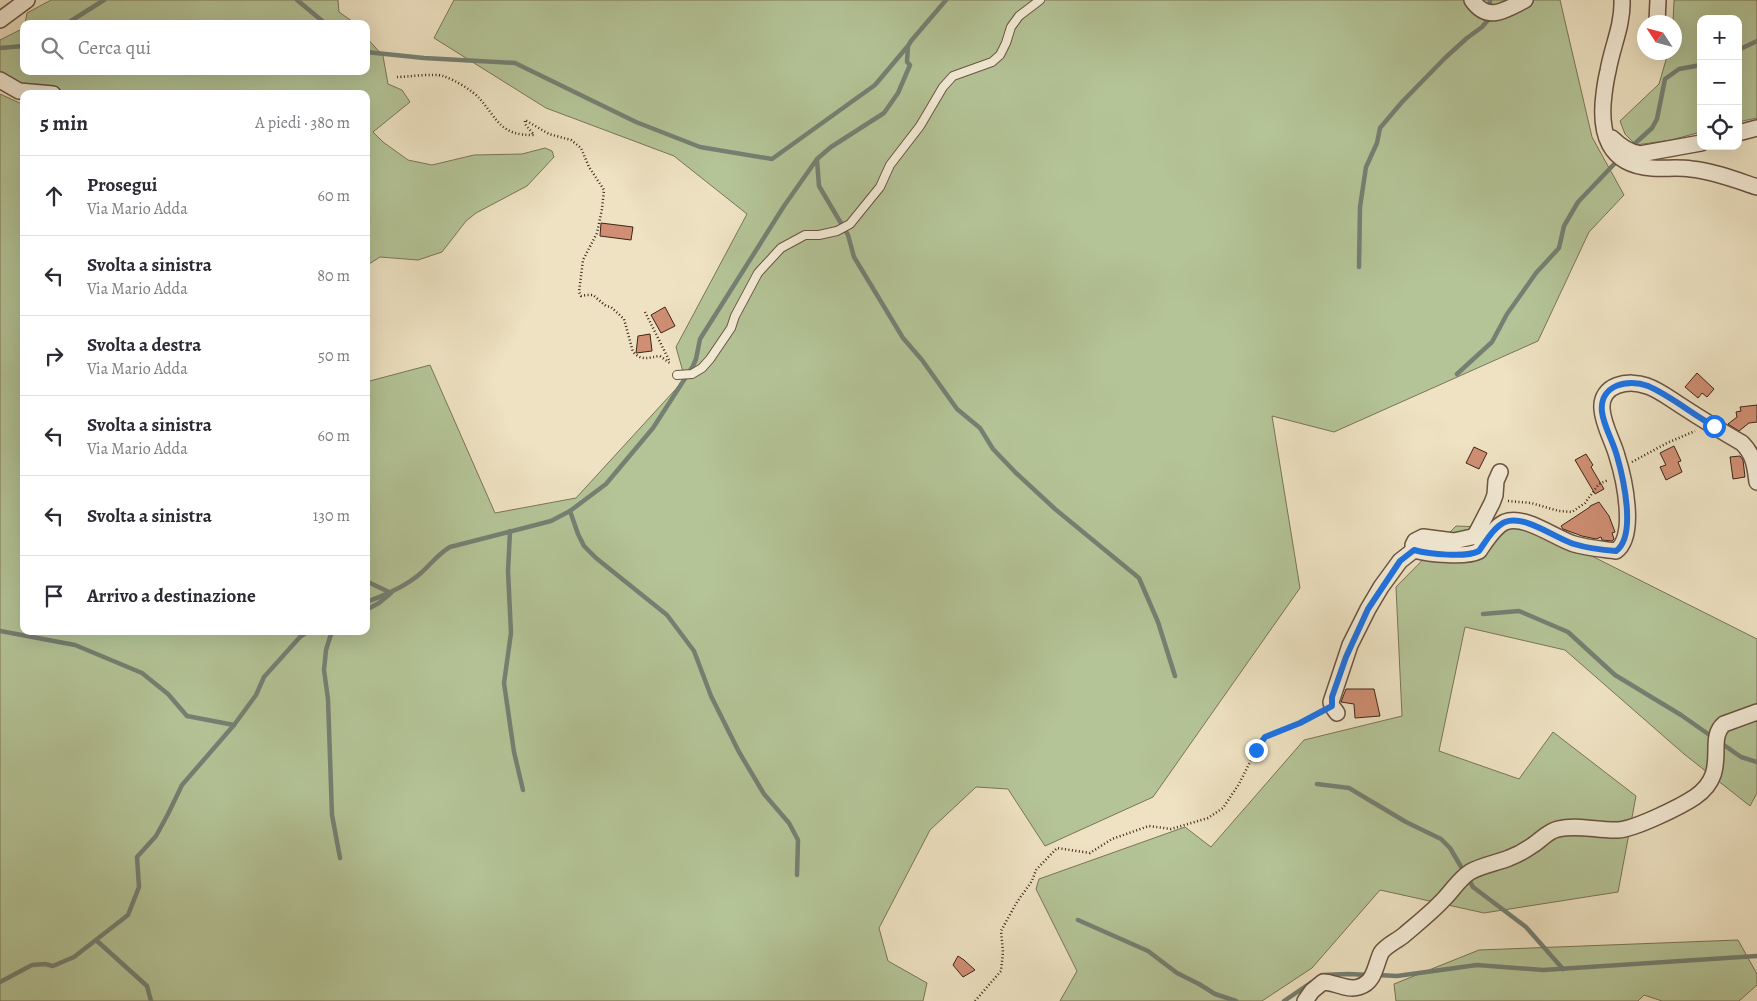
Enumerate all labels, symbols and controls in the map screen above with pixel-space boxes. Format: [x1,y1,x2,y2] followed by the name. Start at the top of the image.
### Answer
[1637,15,1682,60] north arrow
[1697,15,1742,150] map controls
[1697,15,1742,60] button: +
[20,20,370,75] search box
[38,34,66,62] icon: search
[78,35,151,61] text: Cerca qui
[1697,60,1742,105] button: −
[1697,105,1742,150] button: locate
[40,109,88,137] text: 5 min
[255,112,350,134] text: A piedi · 380 m
[87,172,157,198] text: Prosegui
[40,182,68,210] icon: ahead
[318,185,350,207] text: 60 m
[87,198,188,220] text: Via Mario Adda
[87,252,212,278] text: Svolta a sinistra
[40,262,68,290] icon: left
[317,265,350,287] text: 80 m
[87,278,188,300] text: Via Mario Adda
[87,332,201,358] text: Svolta a destra
[40,342,68,370] icon: right
[318,345,350,367] text: 50 m
[87,358,188,380] text: Via Mario Adda
[87,412,212,438] text: Svolta a sinistra
[1703,415,1726,438] route start
[40,422,68,450] icon: left
[318,425,350,447] text: 60 m
[87,438,188,460] text: Via Mario Adda
[40,502,68,530] icon: left
[87,503,212,529] text: Svolta a sinistra
[313,505,350,527] text: 130 m
[40,582,68,610] icon: arrive
[87,583,256,609] text: Arrivo a destinazione
[1245,739,1268,762] route end

